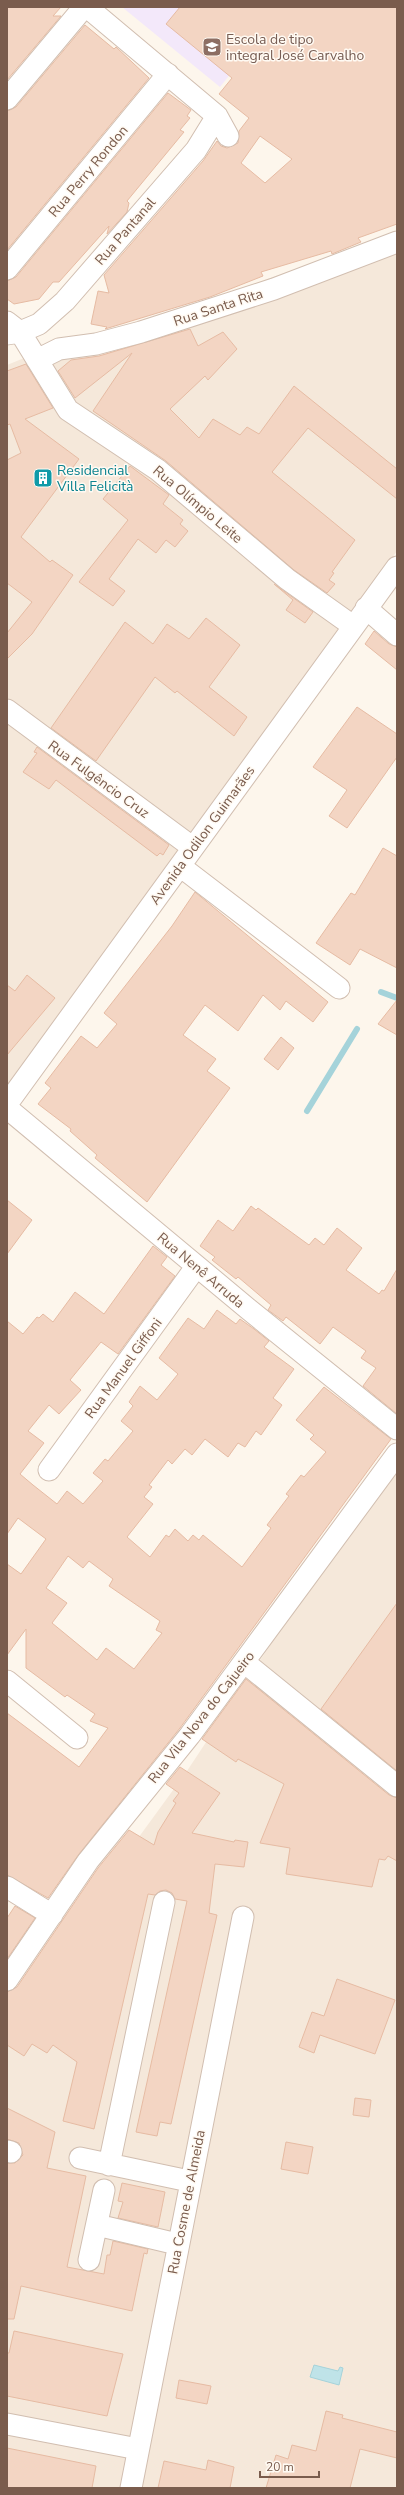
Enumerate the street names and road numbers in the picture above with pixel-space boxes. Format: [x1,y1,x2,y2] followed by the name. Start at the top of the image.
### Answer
[44,121,132,221] street label: Rua Perry Rondon
[91,193,161,269] street label: Rua Pantanal
[171,284,265,331] street label: Rua Santa Rita
[149,461,247,548] street label: Rua Olímpio Leite
[44,736,154,823] street label: Rua Fulgêncio Cruz
[145,762,259,909] street label: Avenida Odilon Guimarães
[153,1228,248,1313] street label: Rua Nenê Arruda
[80,1314,166,1422] street label: Rua Manuel Giffoni
[144,1647,259,1787] street label: Rua Vila Nova do Cajueiro
[163,2128,210,2276] street label: Rua Cosme de Almeida

